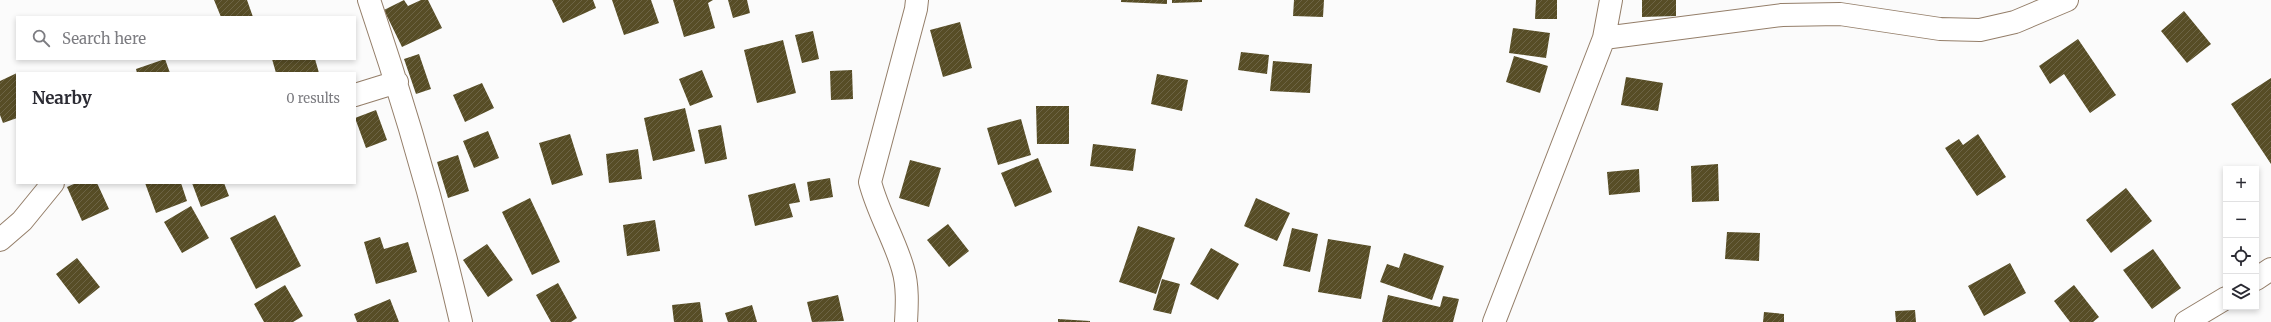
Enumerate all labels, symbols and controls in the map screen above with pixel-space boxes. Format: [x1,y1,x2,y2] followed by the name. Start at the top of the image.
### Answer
[16,16,356,60] search box
[30,27,52,49] icon: search
[62,29,146,48] text: Search here
[32,87,92,109] text: Nearby
[286,90,340,107] text: 0 results
[2223,166,2259,310] map controls
[2223,166,2259,202] button: +
[2223,202,2259,238] button: −
[2223,238,2259,274] button: locate
[2223,274,2259,310] button: layers

